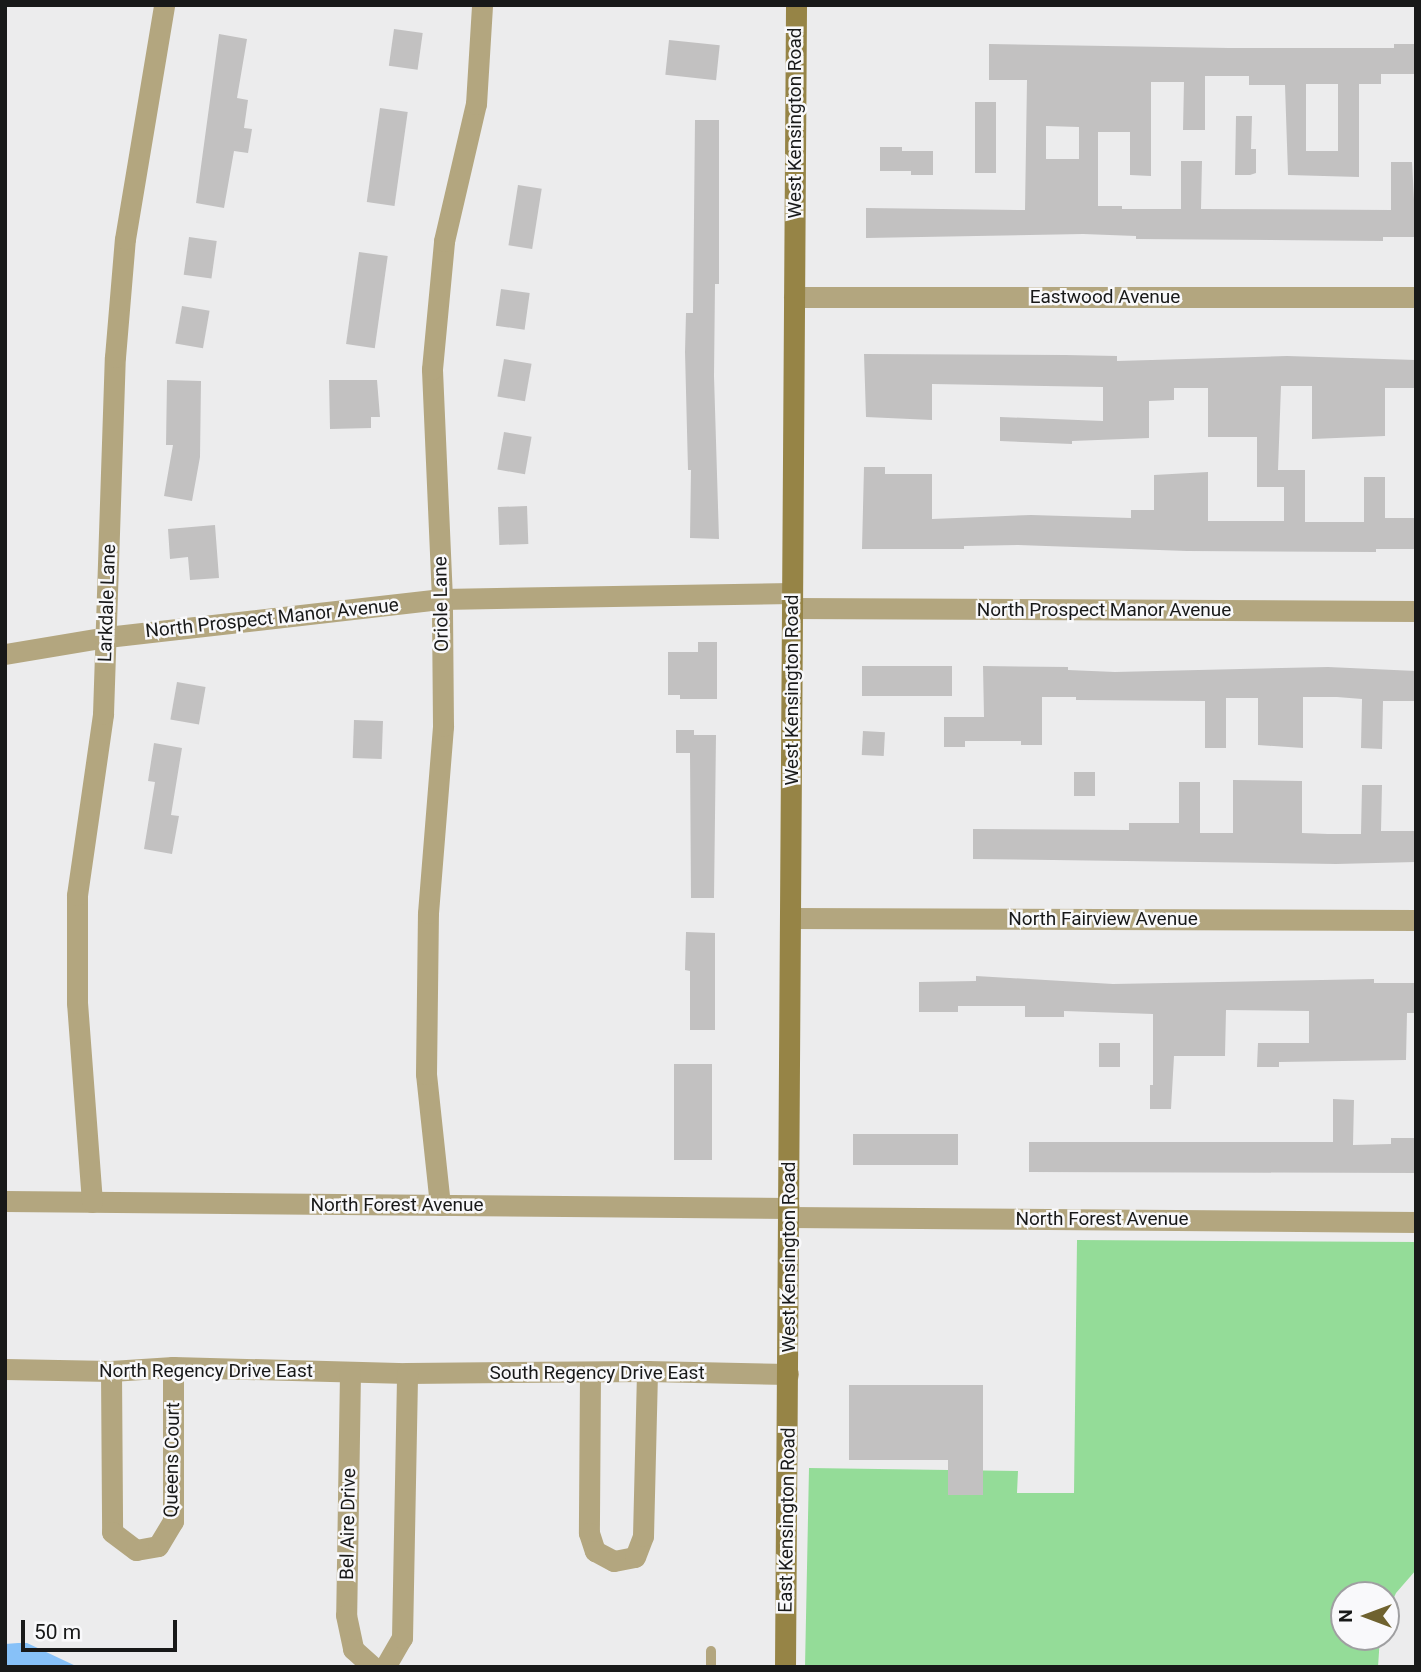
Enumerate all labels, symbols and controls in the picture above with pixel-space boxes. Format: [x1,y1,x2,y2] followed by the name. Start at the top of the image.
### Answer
[784,28,806,218] street label: West Kensington Road
[1030,286,1180,308] street label: Eastwood Avenue
[94,544,120,662] street label: Larkdale Lane
[429,556,453,652] street label: Oriole Lane
[144,593,400,643] street label: North Prospect Manor Avenue
[781,595,803,785] street label: West Kensington Road
[977,599,1231,621] street label: North Prospect Manor Avenue
[1008,908,1198,930] street label: North Fairview Avenue
[778,1162,800,1352] street label: West Kensington Road
[310,1194,484,1216] street label: North Forest Avenue
[1015,1208,1189,1230] street label: North Forest Avenue
[99,1360,313,1382] street label: North Regency Drive East
[489,1362,705,1384] street label: South Regency Drive East
[160,1402,184,1518] street label: Queens Court
[774,1427,800,1613] street label: East Kensington Road
[336,1468,360,1580] street label: Bel Aire Drive
[1330,1581,1400,1651] north arrow
[24,1606,180,1650] scale bar
[1334,1609,1357,1623] text: N
[34,1620,81,1644] text: 50 m

